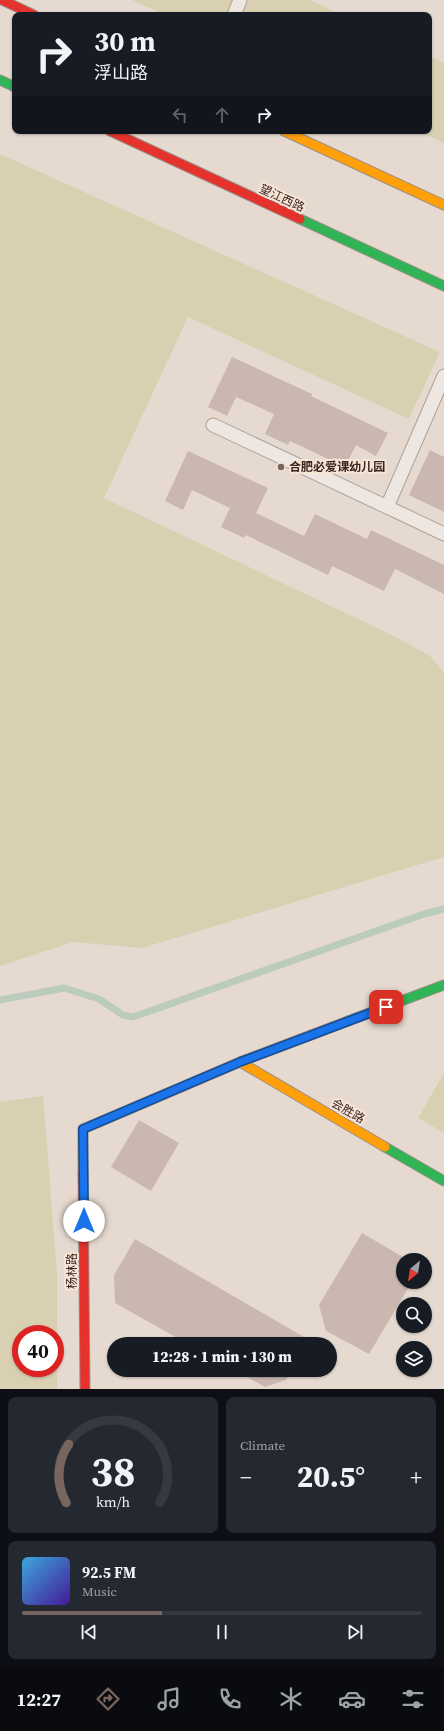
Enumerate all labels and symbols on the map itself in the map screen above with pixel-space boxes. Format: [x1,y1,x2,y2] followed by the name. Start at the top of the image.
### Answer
[257,181,307,215] street label: 望江西路
[289,459,385,475] place label: 合肥必爱课幼儿园
[276,462,286,472] marker: 合肥必爱课幼儿园
[369,990,403,1024] pin
[328,1095,368,1127] street label: 会胜路
[63,1200,105,1242] position arrow
[64,1253,80,1289] street label: 杨林路
[396,1253,432,1289] north arrow
[12,1325,64,1377] speed limit sign: 40

